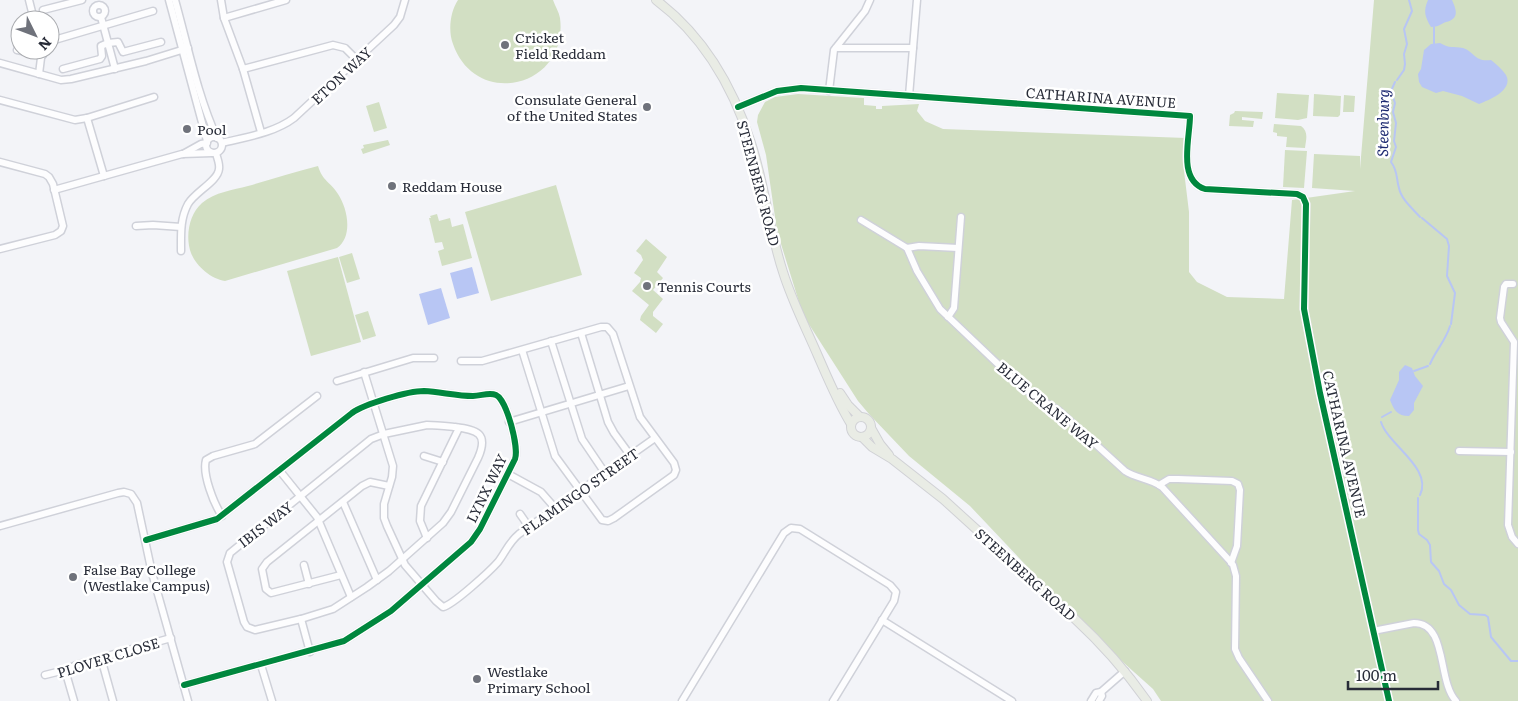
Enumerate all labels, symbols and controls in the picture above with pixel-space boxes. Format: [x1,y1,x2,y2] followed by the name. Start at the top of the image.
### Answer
[10,10,60,60] north arrow
[515,27,607,63] place label: Cricket Field Reddam
[34,33,57,56] text: N
[499,39,511,51] marker: Cricket Field Reddam
[306,42,376,108] street label: ETON WAY
[1025,82,1177,112] street label: CATHARINA AVENUE
[507,89,637,125] place label: Consulate General of the United States
[1370,89,1394,157] water label: Steenburg
[641,101,653,113] marker: Consulate General of the United States
[733,118,786,248] street label: STEENBERG ROAD
[197,119,227,139] place label: Pool
[181,123,193,135] marker: Pool
[402,176,502,196] place label: Reddam House
[386,180,398,192] marker: Reddam House
[657,276,751,296] place label: Tennis Courts
[641,280,653,292] marker: Tennis Courts
[993,357,1103,453] street label: BLUE CRANE WAY
[1318,368,1372,520] street label: CATHARINA AVENUE
[517,443,643,539] street label: FLAMINGO STREET
[461,450,511,526] street label: LYNX WAY
[233,496,297,552] street label: IBIS WAY
[971,523,1081,625] street label: STEENBERG ROAD
[83,559,210,595] place label: False Bay College (Westlake Campus)
[67,571,79,583] marker: False Bay College (Westlake Campus)
[54,632,162,682] street label: PLOVER CLOSE
[1348,658,1438,690] scale bar
[487,661,591,697] place label: Westlake Primary School
[1356,663,1397,686] text: 100 m
[471,673,483,685] marker: Westlake Primary School

